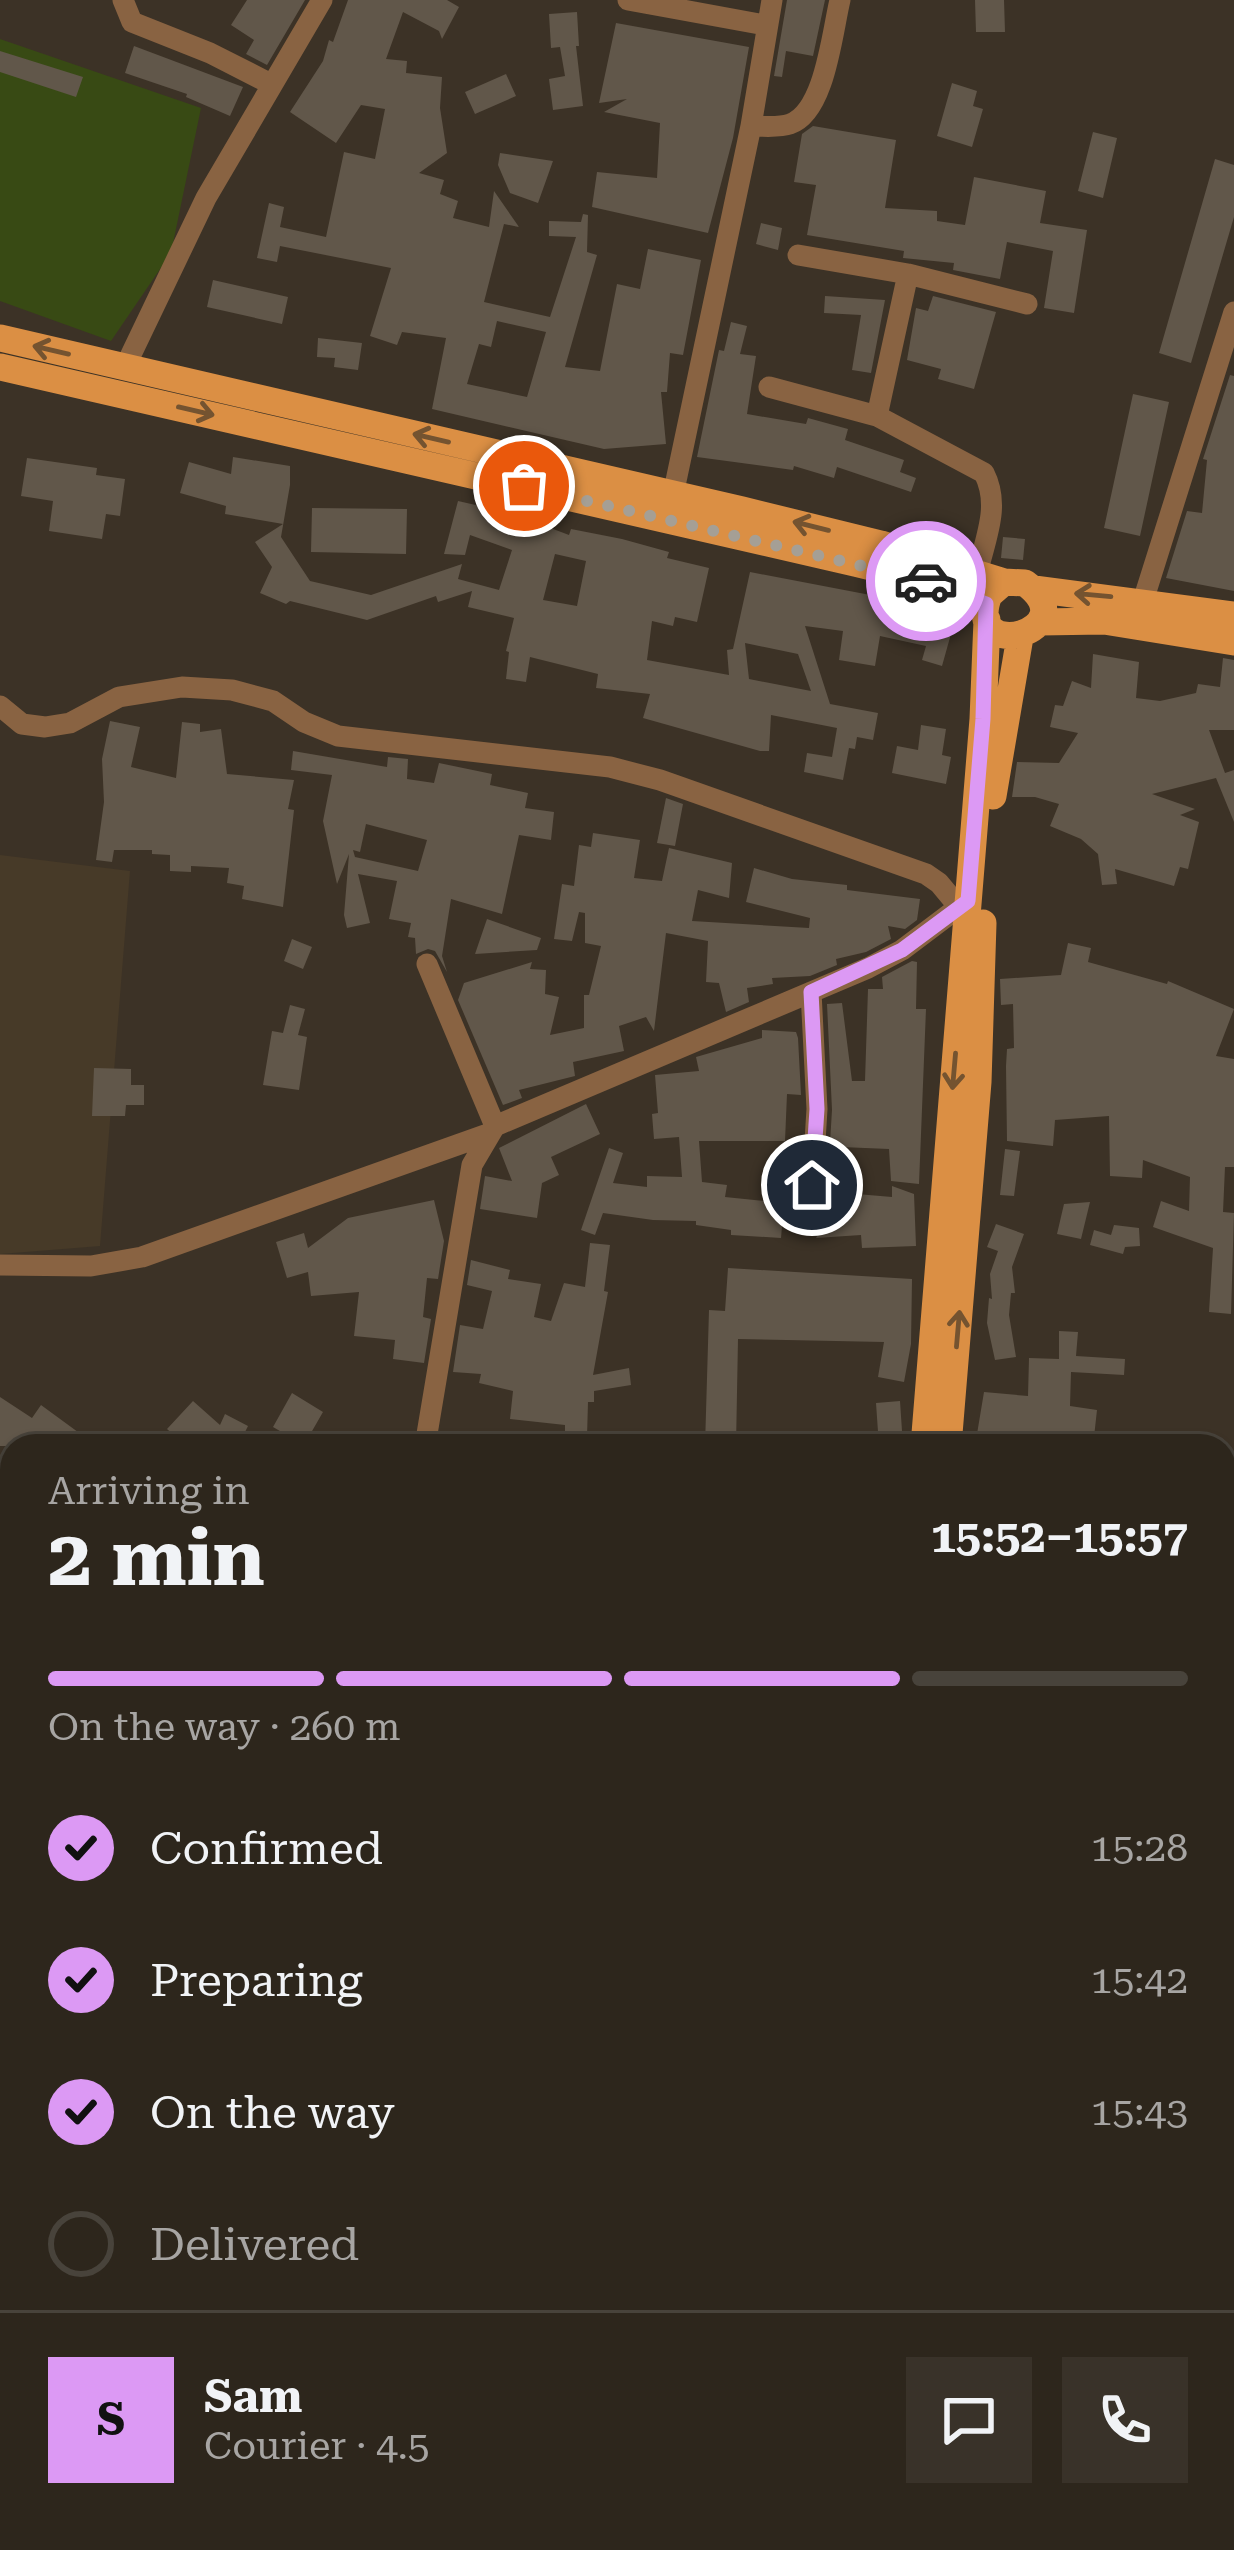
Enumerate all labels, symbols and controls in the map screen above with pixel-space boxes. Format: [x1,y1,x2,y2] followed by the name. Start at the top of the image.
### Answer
[33,338,71,361] one-way arrow
[176,401,214,424] one-way arrow
[413,426,451,449] one-way arrow
[473,435,575,537] pin
[491,453,557,519] icon: bag
[793,514,831,536] one-way arrow
[866,521,986,641] courier
[893,548,959,614] icon: car
[1074,583,1113,606] one-way arrow
[942,1051,965,1090] one-way arrow
[761,1134,863,1236] pin
[779,1152,845,1218] icon: home
[947,1310,970,1349] one-way arrow
[48,1468,250,1514] text: Arriving in
[931,1510,1188,1563] text: 15:52–15:57
[48,1513,265,1604] text: 2 min
[48,1704,400,1750] text: On the way · 260 m
[48,1815,114,1881] icon: check
[150,1822,383,1875] text: Confirmed
[1091,1825,1188,1871] text: 15:28
[48,1947,114,2013] icon: check
[150,1954,363,2007] text: Preparing
[1091,1957,1188,2003] text: 15:42
[48,2079,114,2145] icon: check
[150,2086,395,2139] text: On the way
[1091,2089,1188,2135] text: 15:43
[150,2218,359,2271] text: Delivered
[906,2357,1032,2483] button: chat
[1062,2357,1188,2483] button: phone
[204,2370,302,2423] text: Sam
[97,2393,125,2446] text: S
[204,2423,430,2469] text: Courier · 4.5

